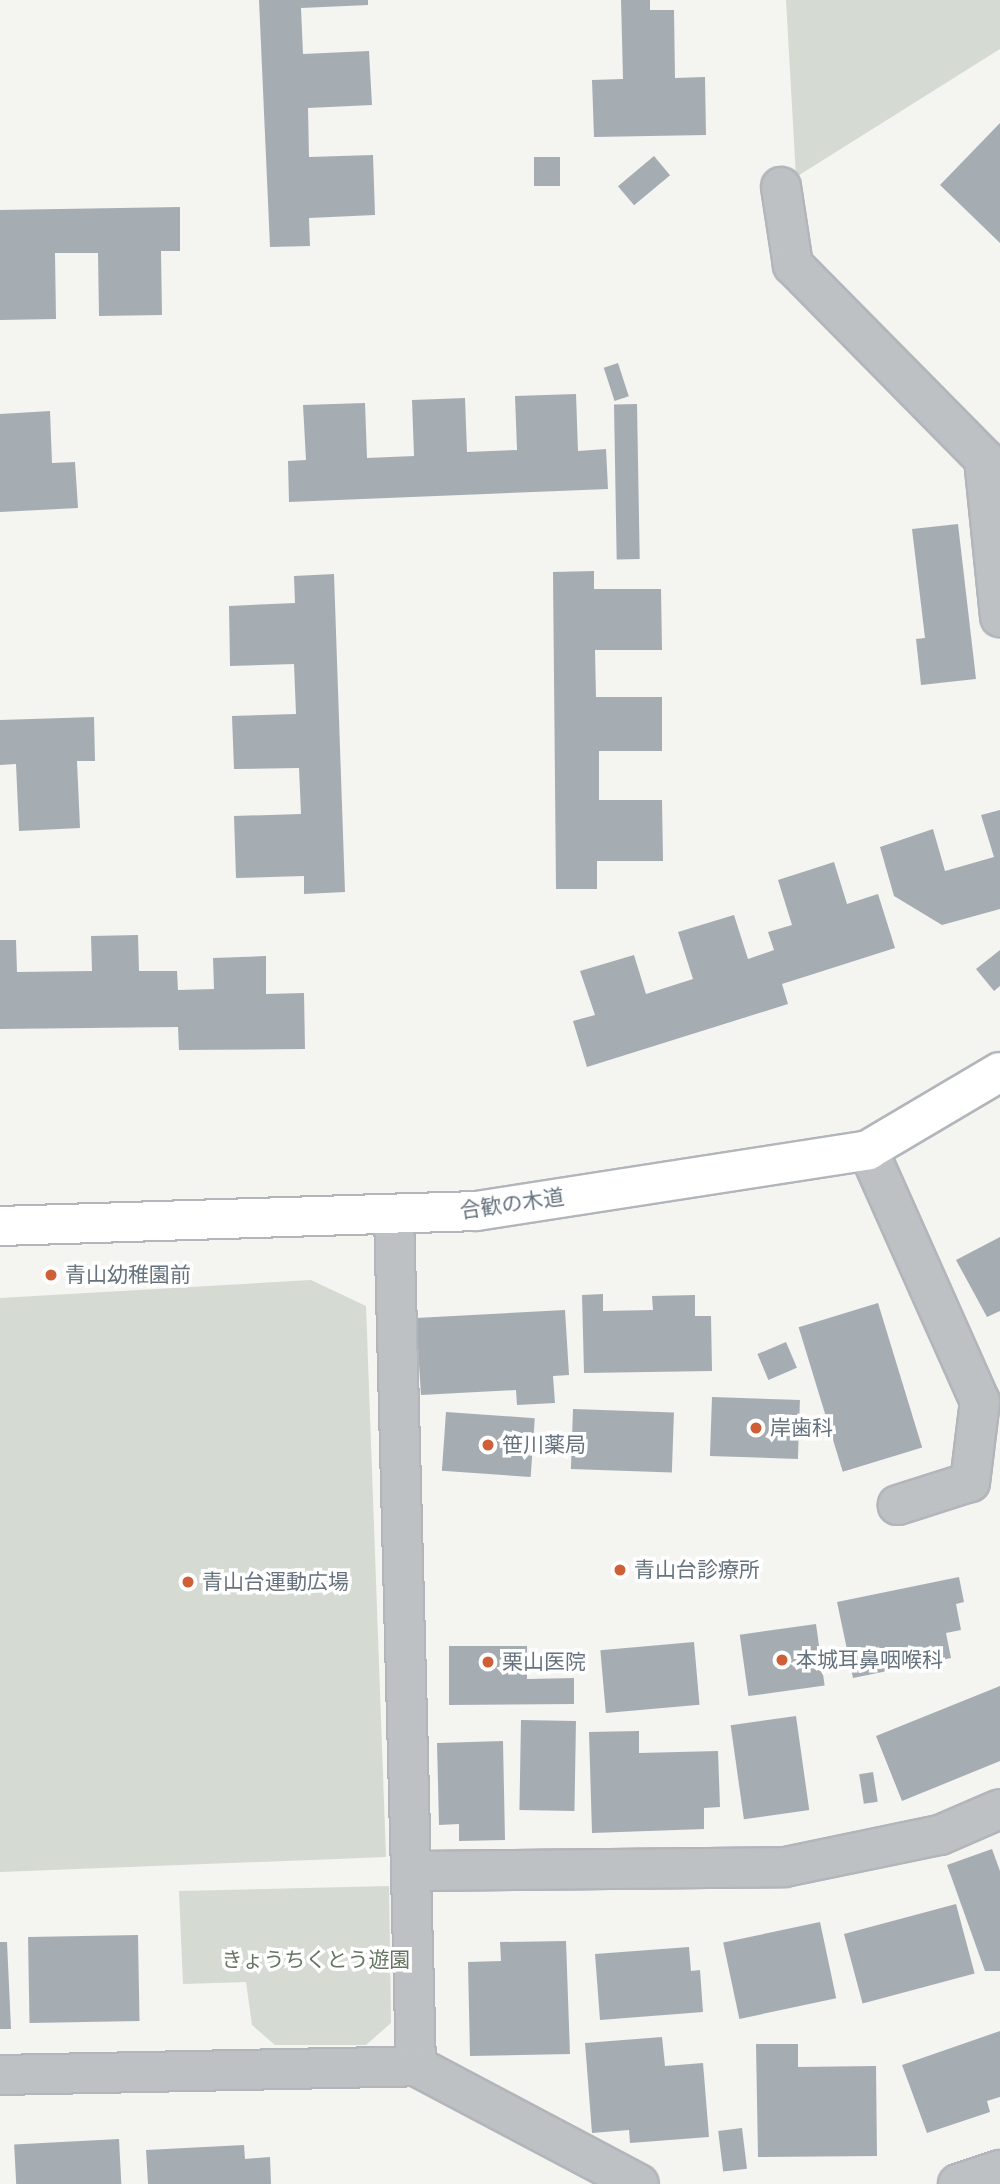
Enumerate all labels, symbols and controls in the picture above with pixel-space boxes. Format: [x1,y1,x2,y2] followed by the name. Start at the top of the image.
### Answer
[458,1184,566,1224] street label: 合歓の木道
[65,1262,191,1288] place label: 青山幼稚園前
[43,1267,59,1283] marker: 青山幼稚園前
[770,1415,833,1441] place label: 岸歯科
[748,1420,764,1436] marker: 岸歯科
[502,1432,586,1458] place label: 笹川薬局
[480,1437,496,1453] marker: 笹川薬局
[634,1557,760,1583] place label: 青山台診療所
[612,1562,628,1578] marker: 青山台診療所
[202,1569,349,1595] place label: 青山台運動広場
[180,1574,196,1590] marker: 青山台運動広場
[796,1647,943,1673] place label: 本城耳鼻咽喉科
[502,1649,586,1675] place label: 栗山医院
[774,1652,790,1668] marker: 本城耳鼻咽喉科
[480,1654,496,1670] marker: 栗山医院
[222,1947,410,1973] park label: きょうちくとう遊園

